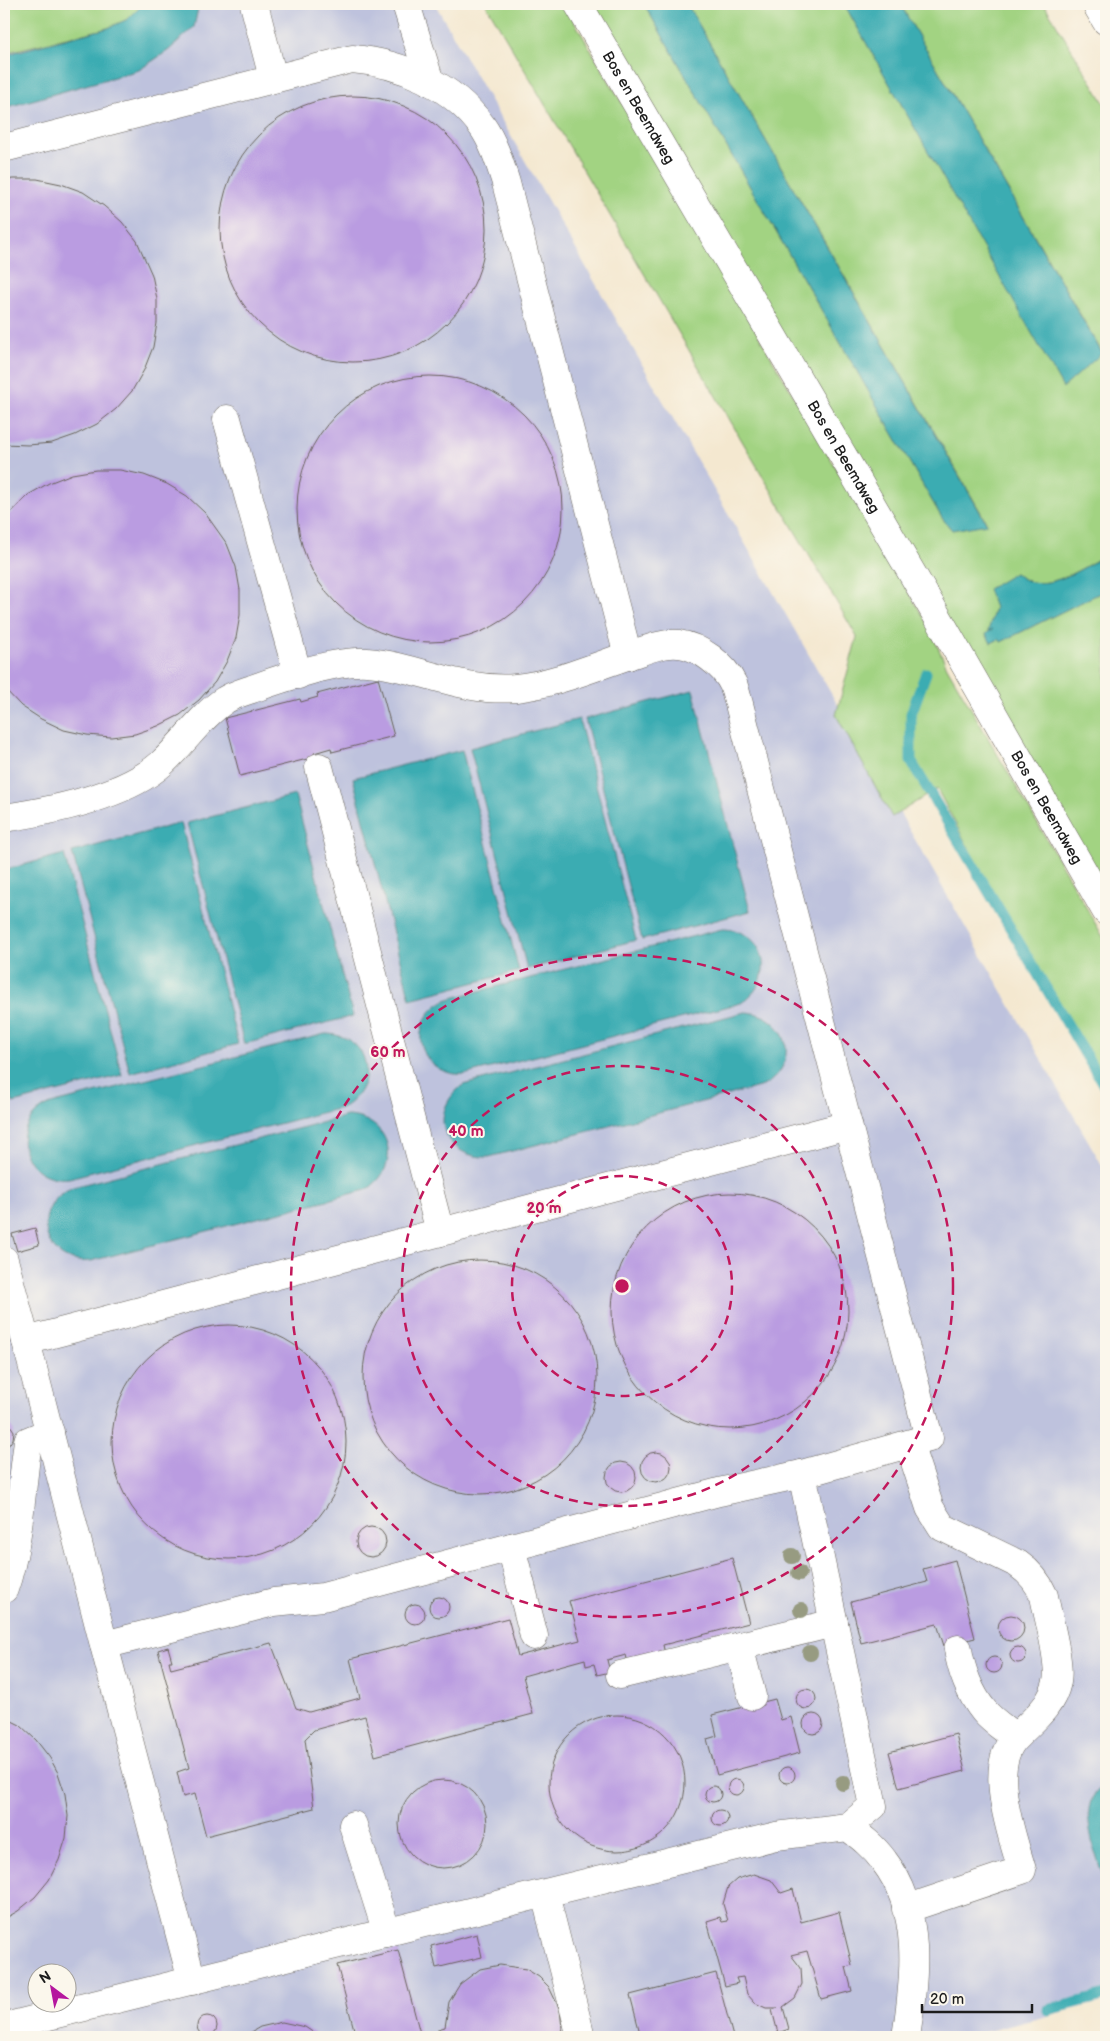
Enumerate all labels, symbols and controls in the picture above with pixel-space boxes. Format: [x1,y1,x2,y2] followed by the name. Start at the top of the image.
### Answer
[598,48,679,168] street label: Bos en Beemdweg
[803,397,884,517] street label: Bos en Beemdweg
[1006,747,1086,868] street label: Bos en Beemdweg
[370,1043,406,1062] text: 60 m
[448,1122,484,1141] text: 40 m
[527,1199,562,1218] text: 20 m
[613,1277,631,1295] centre of rings
[28,1964,78,2014] north arrow
[36,1967,54,1987] text: N
[922,1981,1032,2013] scale bar
[930,1990,964,2009] text: 20 m

